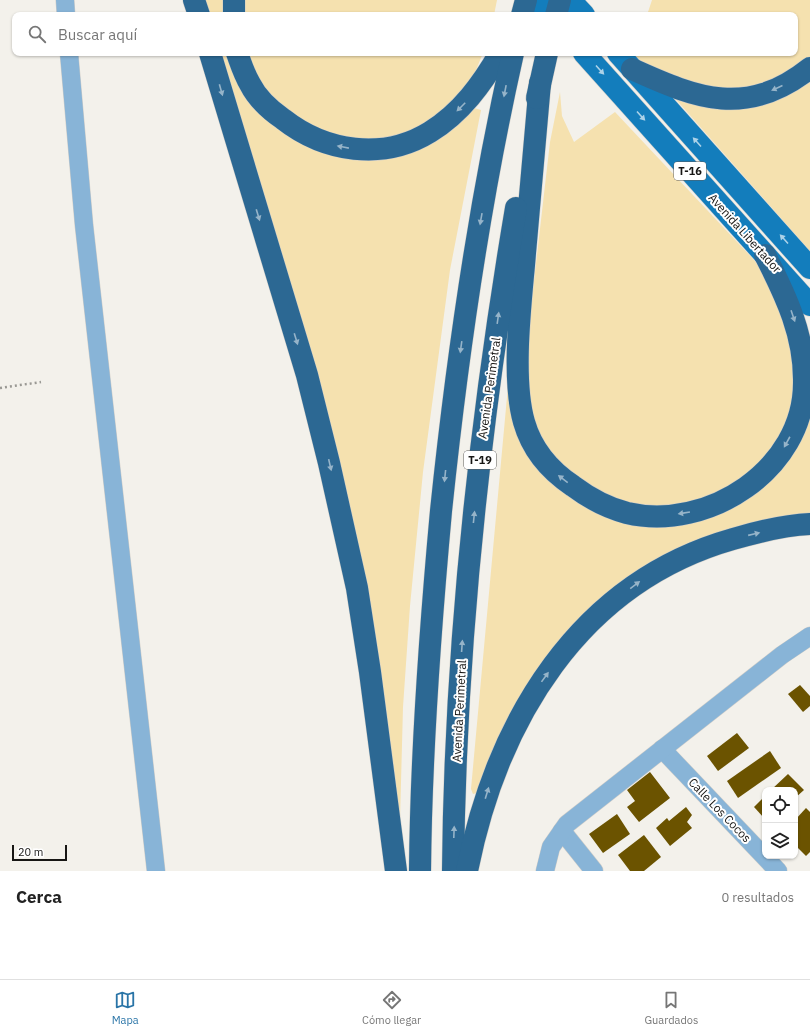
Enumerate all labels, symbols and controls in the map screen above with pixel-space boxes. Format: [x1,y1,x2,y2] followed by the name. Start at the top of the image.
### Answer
[12,12,798,56] search box
[26,23,48,45] icon: search
[58,25,137,44] text: Buscar aquí
[595,65,604,75] one-way arrow
[218,85,224,97] one-way arrow
[502,85,508,97] one-way arrow
[771,85,783,91] one-way arrow
[456,102,466,112] one-way arrow
[636,112,645,121] one-way arrow
[693,137,702,147] one-way arrow
[337,144,349,150] one-way arrow
[674,162,706,180] road number: T-16
[705,190,785,276] street label: Avenida Libertador
[255,209,261,221] one-way arrow
[478,213,484,225] one-way arrow
[779,234,789,244] one-way arrow
[791,310,797,322] one-way arrow
[495,312,501,324] one-way arrow
[293,334,299,346] one-way arrow
[474,336,504,440] street label: Avenida Perimetral
[458,341,464,353] one-way arrow
[784,436,791,448] one-way arrow
[464,451,496,469] road number: T-19
[327,459,333,471] one-way arrow
[442,470,448,482] one-way arrow
[558,475,569,484] one-way arrow
[678,510,690,516] one-way arrow
[470,511,477,523] one-way arrow
[748,530,760,536] one-way arrow
[630,580,641,589] one-way arrow
[459,640,466,652] one-way arrow
[449,660,469,762] street label: Avenida Perimetral
[541,672,549,682] one-way arrow
[686,775,755,845] street label: Calle Los Cocos
[484,786,490,798] one-way arrow
[762,787,798,859] map controls
[762,787,798,823] button: locate
[762,823,798,859] button: layers
[451,825,457,838] one-way arrow
[12,843,67,862] scale bar
[18,845,43,859] text: 20 m
[16,886,62,908] text: Cerca
[721,889,794,906] text: 0 resultados
[112,989,139,1027] tab: Mapa
[362,989,421,1027] tab: Cómo llegar
[644,989,698,1027] tab: Guardados

